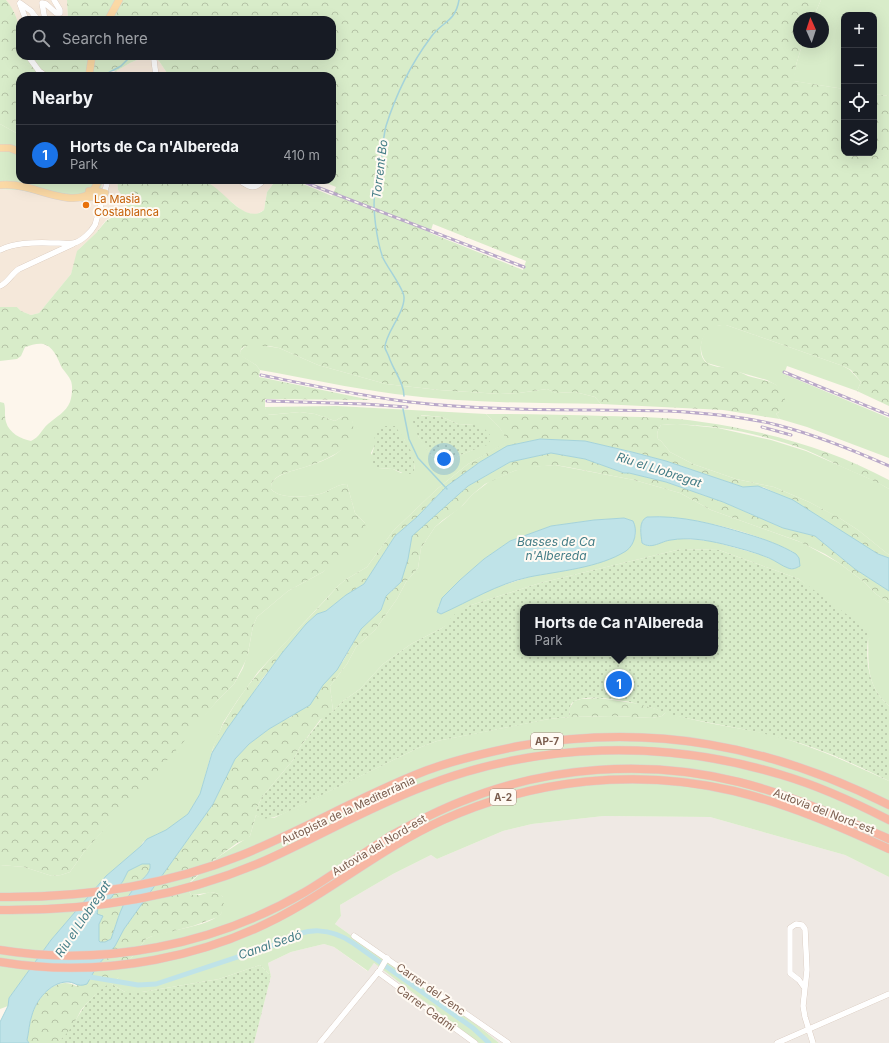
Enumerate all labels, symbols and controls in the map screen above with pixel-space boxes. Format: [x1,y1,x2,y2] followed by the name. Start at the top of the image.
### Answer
[793,12,829,48] north arrow
[841,12,877,156] map controls
[841,12,877,48] button: +
[16,16,336,60] search box
[30,27,52,49] icon: search
[62,29,148,48] text: Search here
[841,48,877,84] button: −
[841,84,877,120] button: locate
[32,88,93,108] text: Nearby
[841,120,877,156] button: layers
[70,137,239,156] text: Horts de Ca n'Albereda
[368,139,391,199] water label: Torrent Bo
[42,147,48,163] text: 1
[283,147,320,163] text: 410 m
[70,156,98,172] text: Park
[94,192,159,219] place label: La Masia Costablanca
[81,200,91,210] marker: La Masia Costablanca
[434,449,454,469] your location
[615,449,705,491] water label: Riu el Llobregat
[517,534,595,563] water label: Basses de Ca n'Albereda
[520,604,718,656] popup
[535,613,703,632] text: Horts de Ca n'Albereda
[535,632,562,648] text: Park
[606,669,632,699] pin: 1
[531,733,563,749] road number: AP-7
[279,773,417,847] street label: Autopista de la Mediterrània
[771,785,877,837] street label: Autovia del Nord-est
[490,789,516,805] road number: A-2
[329,811,429,879] street label: Autovia del Nord-est
[52,877,114,960] water label: Riu el Llobregat
[236,927,303,962] water label: Canal Sedó
[394,960,468,1018] street label: Carrer del Zenc
[394,982,458,1034] street label: Carrer Cadmi

